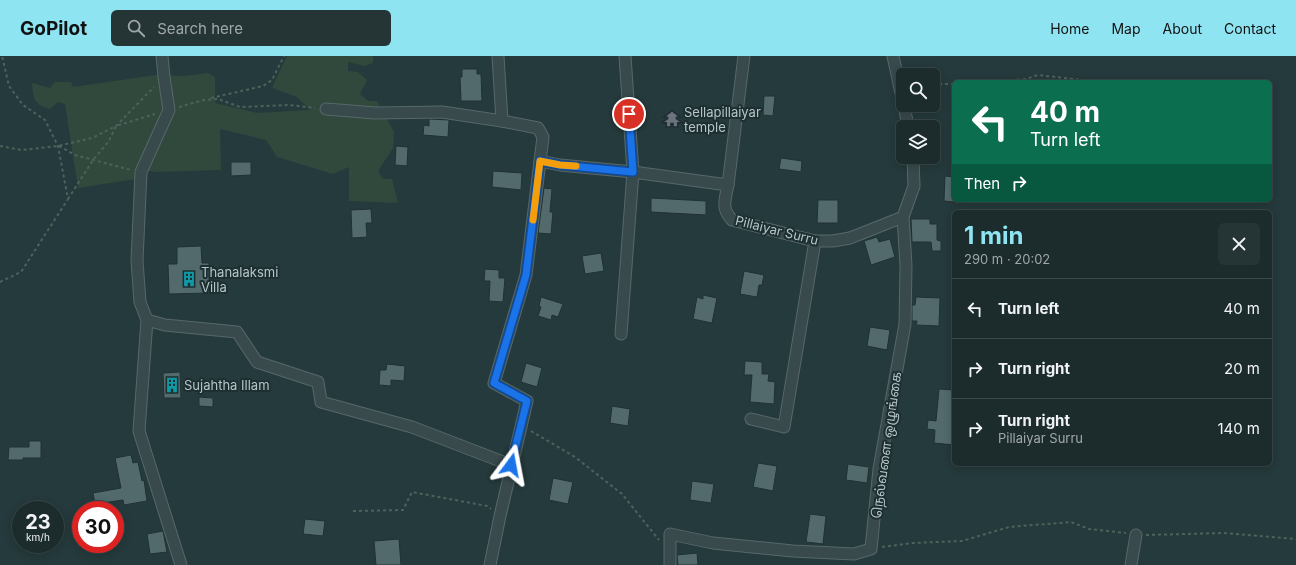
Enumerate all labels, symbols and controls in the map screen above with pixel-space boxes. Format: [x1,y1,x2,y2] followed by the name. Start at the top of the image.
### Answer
[111,10,391,46] search box
[20,17,87,40] text: GoPilot
[125,17,147,39] icon: search
[157,19,243,38] text: Search here
[1050,20,1089,37] text: Home
[1111,20,1141,37] text: Map
[1163,20,1202,37] text: About
[1224,20,1276,37] text: Contact
[896,68,940,164] map controls
[896,68,940,112] button: search
[1030,95,1100,129] text: 40 m
[964,96,1016,148] icon: left
[612,97,646,131] pin
[618,103,640,125] icon: arrive
[684,104,761,135] place label: Sellapillaiyar temple
[663,110,681,128] temple icon: Sellapillaiyar temple
[896,120,940,164] button: layers
[1030,129,1100,150] text: Turn left
[1008,172,1030,194] icon: right
[964,174,1000,193] text: Then
[734,212,820,248] street label: Pillaiyar Surru
[964,221,1023,250] text: 1 min
[1218,223,1260,265] button: close
[964,251,1050,267] text: 290 m · 20:02
[201,264,278,295] place label: Thanalaksmi Villa
[180,270,198,288] building icon: Thanalaksmi Villa
[964,298,986,320] icon: left
[998,299,1059,318] text: Turn left
[1223,299,1260,318] text: 40 m
[964,358,986,380] icon: right
[998,359,1070,378] text: Turn right
[1224,359,1260,378] text: 20 m
[868,370,906,520] street label: நெல்வளை ஒழுங்கை
[163,376,181,394] building icon: Sujahtha Illam
[184,377,270,393] place label: Sujahtha Illam
[998,411,1070,430] text: Turn right
[964,418,986,440] icon: right
[1217,419,1260,438] text: 140 m
[998,430,1083,446] text: Pillaiyar Surru
[490,444,532,486] position arrow
[72,501,124,553] speed limit sign: 30
[25,510,51,534] text: 23
[26,531,50,543] text: km/h

